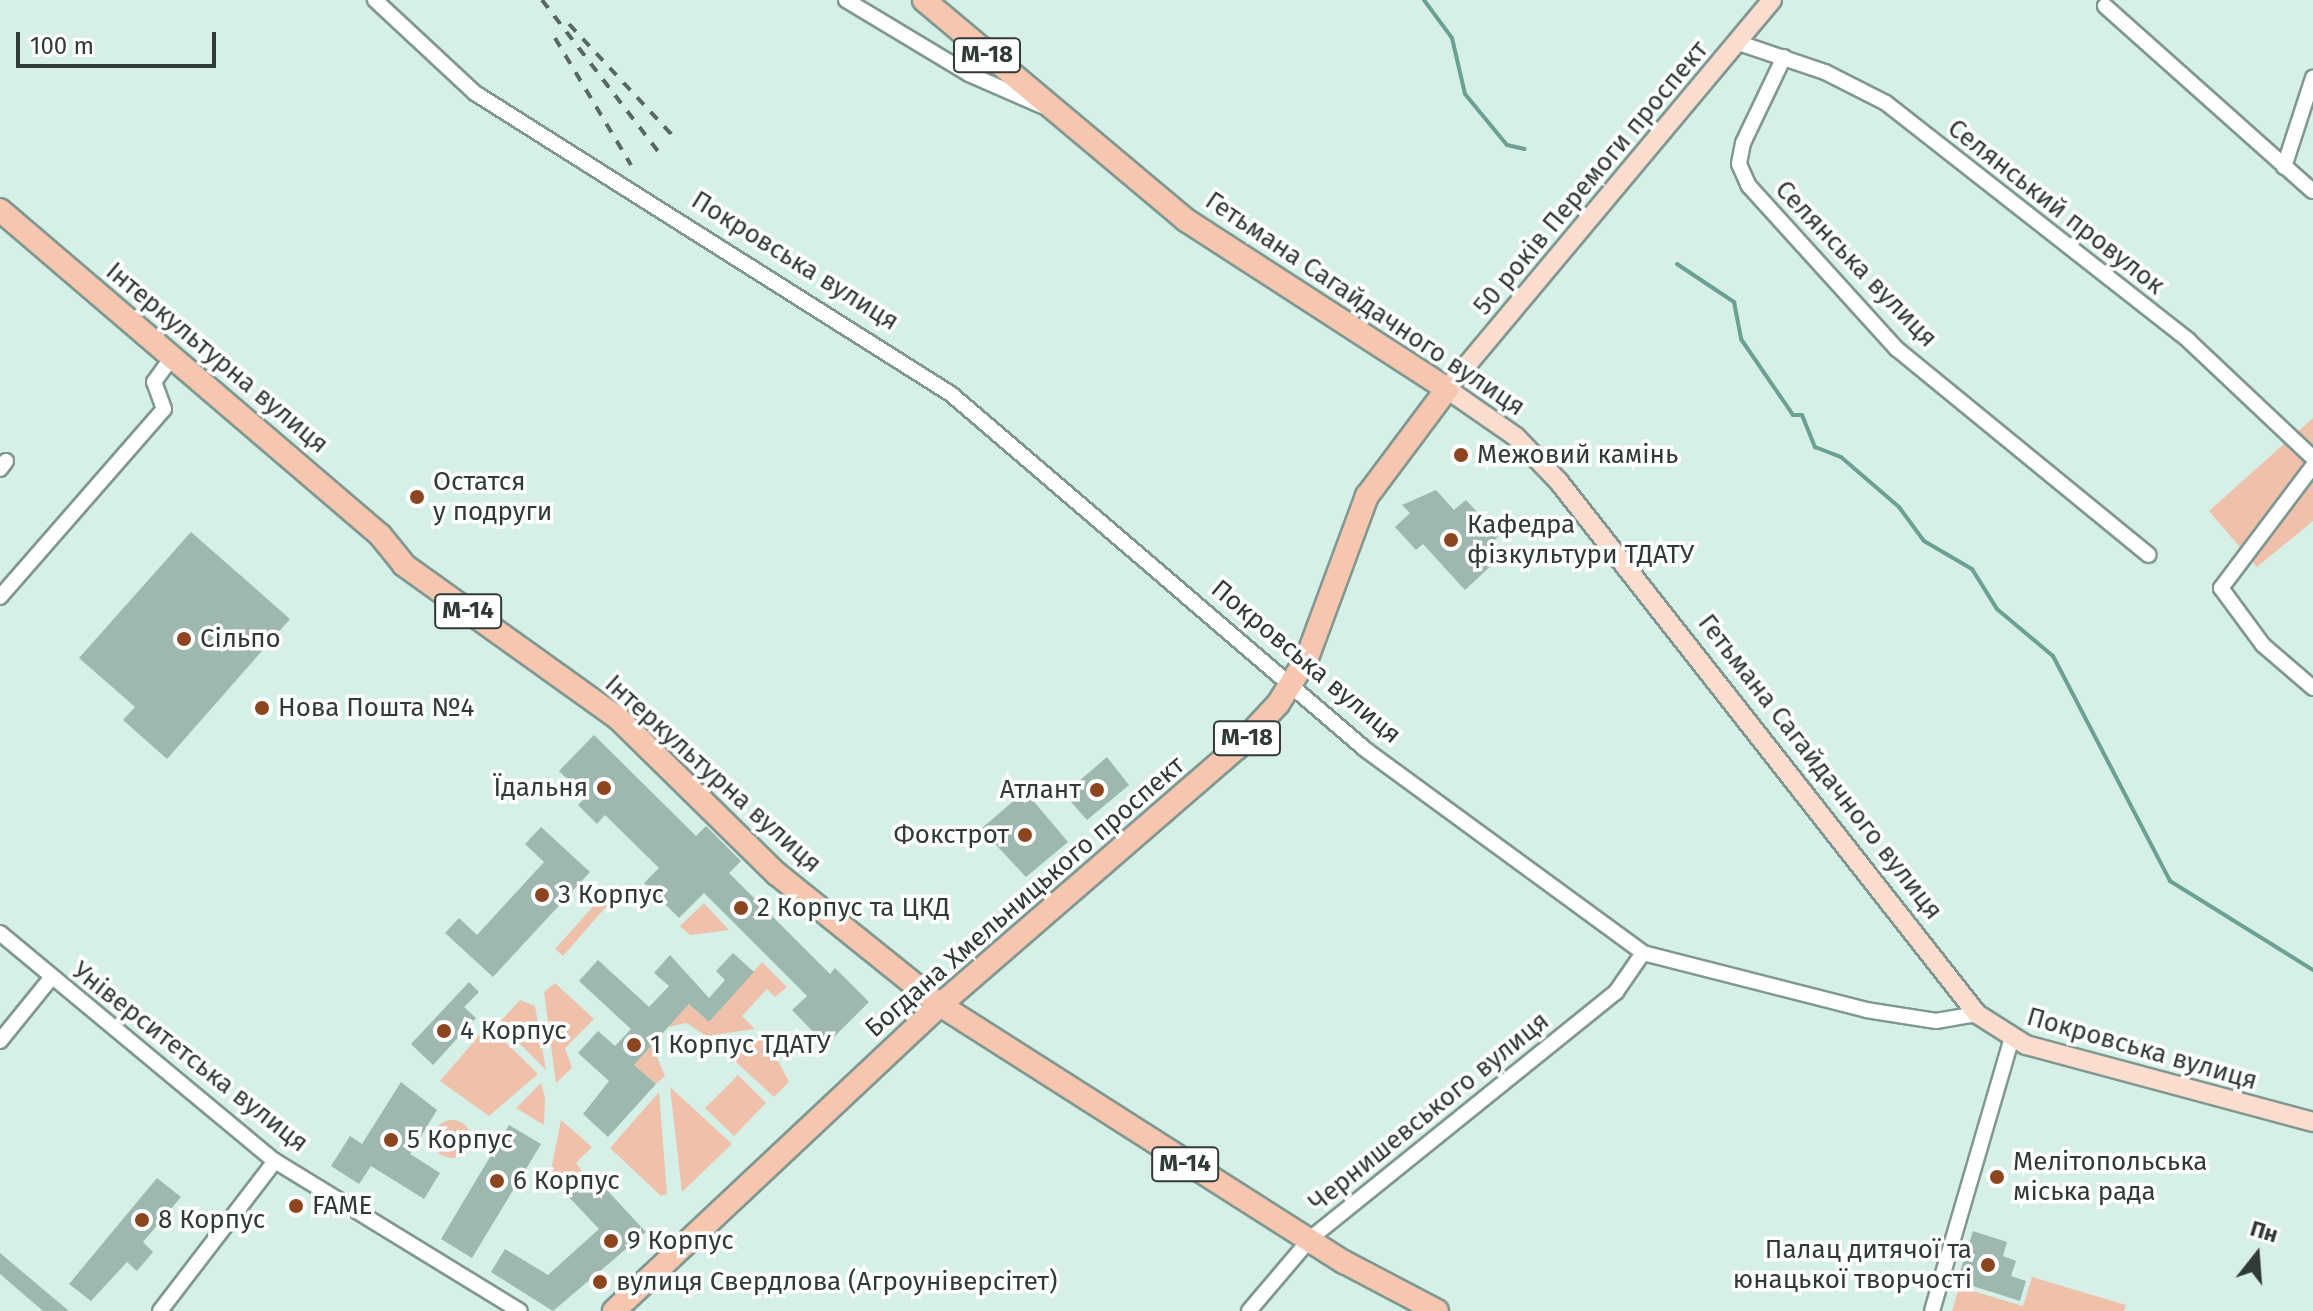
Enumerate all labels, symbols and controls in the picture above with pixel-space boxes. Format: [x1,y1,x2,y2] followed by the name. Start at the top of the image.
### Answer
[20,16,220,66] scale bar
[30,32,94,60] text: 100 m
[951,35,1023,75] road number: М-18
[1467,35,1715,321] street label: 50 років Перемоги проспект
[1941,113,2171,301] street label: Селянський провулок
[1769,174,1943,354] street label: Селянська вулиця
[686,185,904,337] street label: Покровська вулиця
[1199,185,1531,423] street label: Гетьмана Сагайдачного вулиця
[99,256,335,460] street label: Інтеркультурна вулиця
[1477,439,1678,471] place label: Межовий камінь
[1452,446,1470,464] marker: Межовий камінь
[433,466,552,528] place label: Остатся у подруги
[408,488,426,506] marker: Остатся у подруги
[1467,509,1694,570] place label: Кафедра фізкультури ТДАТУ
[1442,531,1460,549] marker: Кафедра фізкультури ТДАТУ
[1205,573,1407,751] street label: Покровська вулиця
[434,591,502,631] road number: М-14
[1691,608,1949,926] street label: Гетьмана Сагайдачного вулиця
[200,623,281,655] place label: Сільпо
[175,630,193,648] marker: Сільпо
[598,669,828,879] street label: Інтеркультурна вулиця
[278,692,474,724] place label: Нова Пошта №4
[253,699,271,717] marker: Нова Пошта №4
[1211,718,1283,758] road number: М-18
[859,750,1191,1044] street label: Богдана Хмельницького проспект
[494,772,588,804] place label: Їдальня
[1000,774,1081,806] place label: Атлант
[595,779,613,797] marker: Їдальня
[1088,781,1106,799] marker: Атлант
[893,819,1009,851] place label: Фокстрот
[1016,826,1034,844] marker: Фокстрот
[558,879,664,911] place label: 3 Корпус
[533,886,551,904] marker: 3 Корпус
[757,892,950,924] place label: 2 Корпус та ЦКД
[732,899,750,917] marker: 2 Корпус та ЦКД
[66,955,314,1159] street label: Університетська вулиця
[2023,1001,2261,1097] street label: Покровська вулиця
[1303,1006,1555,1218] street label: Чернишевського вулиця
[460,1015,567,1047] place label: 4 Корпус
[435,1022,453,1040] marker: 4 Корпус
[650,1029,831,1061] place label: 1 Корпус ТДАТУ
[625,1036,643,1054] marker: 1 Корпус ТДАТУ
[407,1124,513,1156] place label: 5 Корпус
[382,1131,400,1149] marker: 5 Корпус
[1151,1144,1219,1184] road number: М-14
[2013,1146,2207,1208] place label: Мелітопольська міська рада
[513,1165,620,1197] place label: 6 Корпус
[1988,1168,2006,1186] marker: Мелітопольська міська рада
[488,1172,506,1190] marker: 6 Корпус
[312,1190,373,1222] place label: FAME
[287,1197,305,1215] marker: FAME
[158,1204,265,1236] place label: 8 Корпус
[133,1211,151,1229] marker: 8 Корпус
[2217,1215,2297,1295] north arrow
[2247,1215,2281,1249] text: Пн
[627,1225,734,1257] place label: 9 Корпус
[602,1232,620,1250] marker: 9 Корпус
[1733,1234,1972,1296] place label: Палац дитячої та юнацької творчості
[1979,1256,1997,1274] marker: Палац дитячої та юнацької творчості
[616,1266,1057,1298] place label: вулиця Свердлова (Агроуніверсітет)
[591,1273,609,1291] marker: вулиця Свердлова (Агроуніверсітет)

